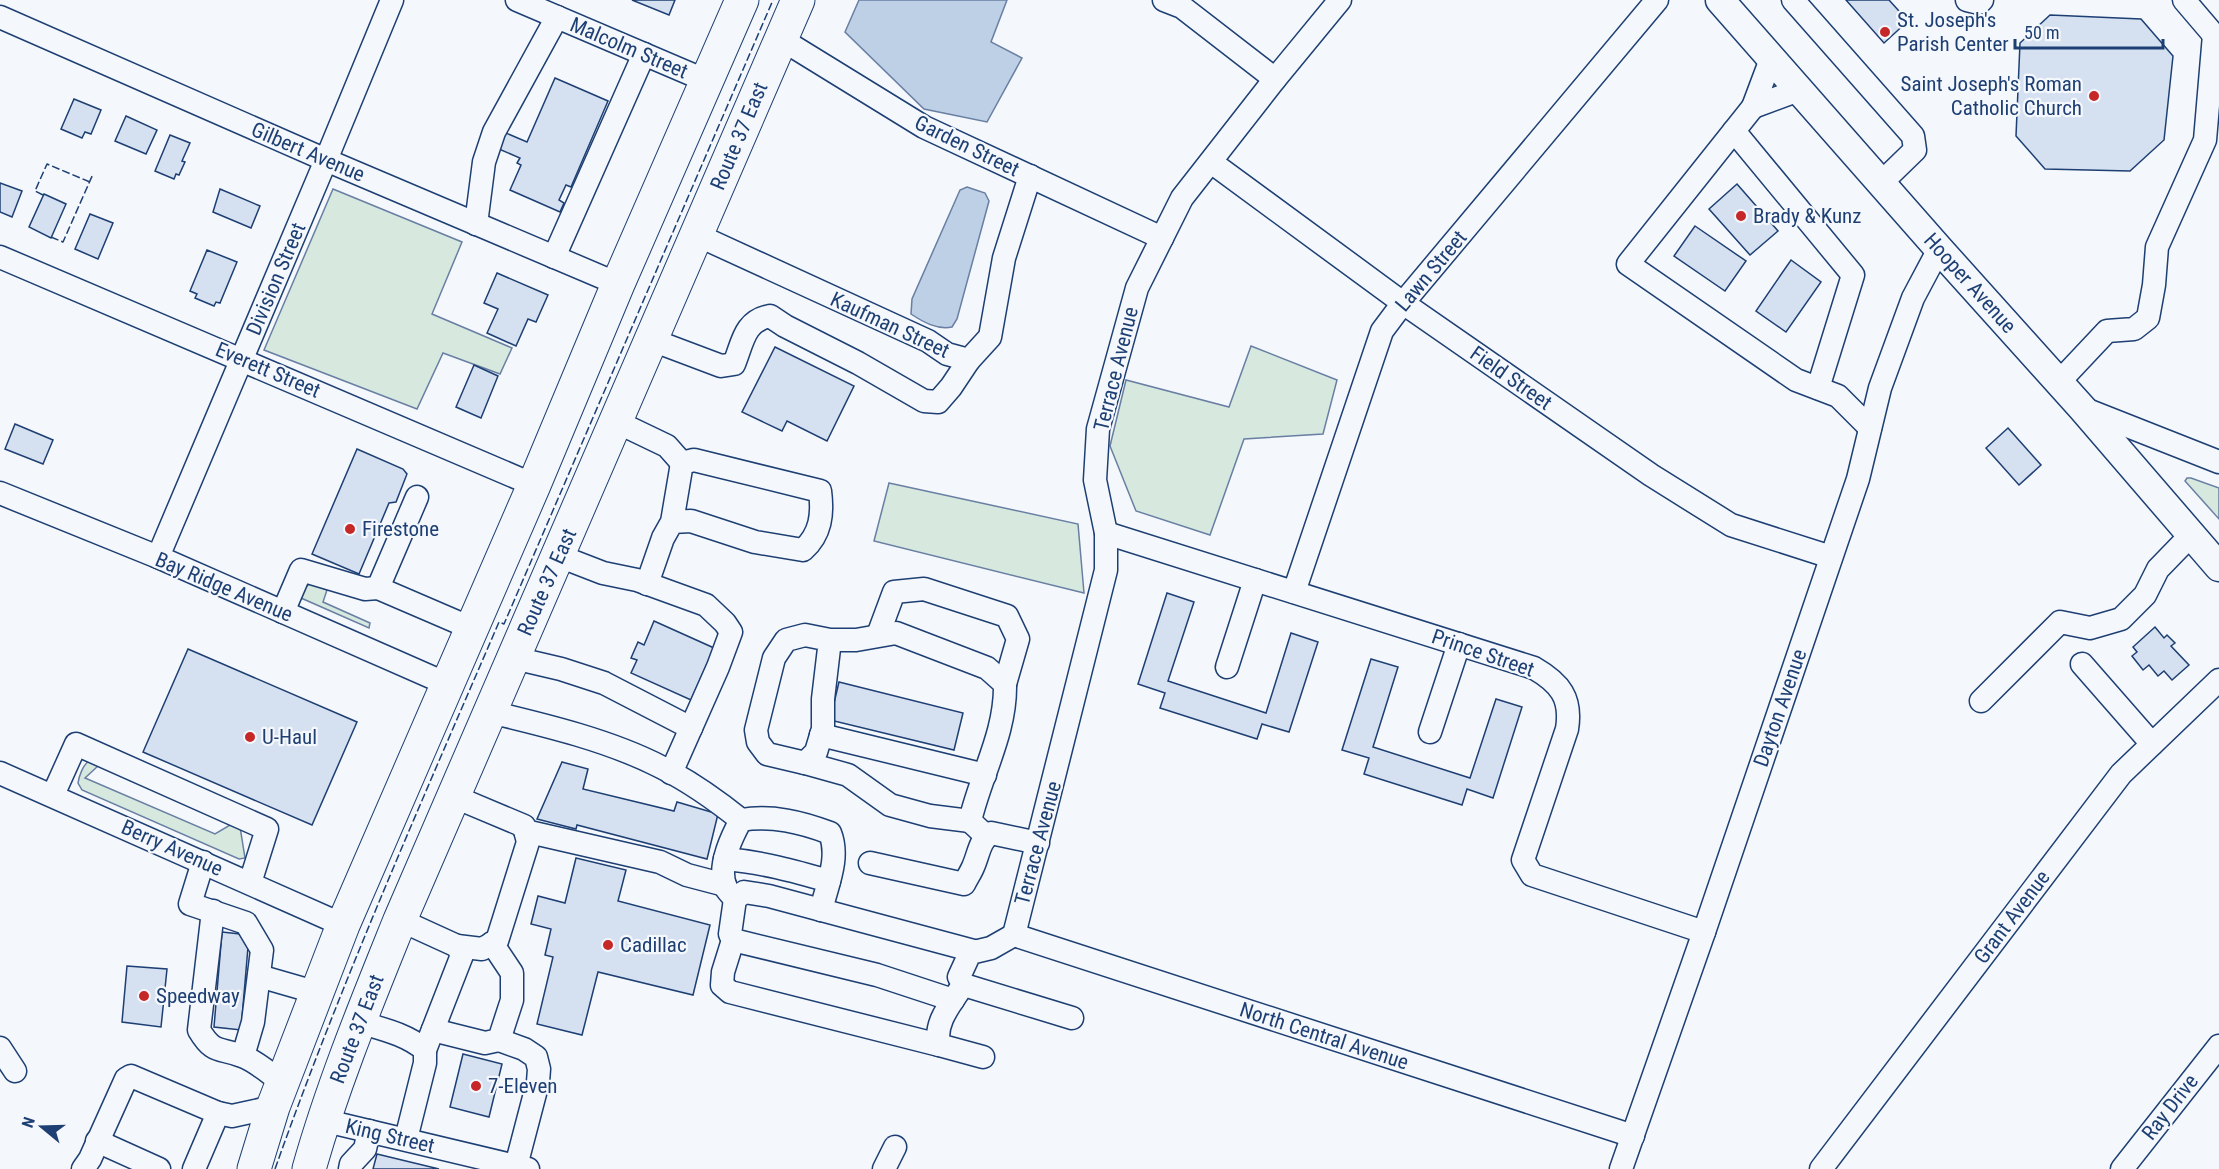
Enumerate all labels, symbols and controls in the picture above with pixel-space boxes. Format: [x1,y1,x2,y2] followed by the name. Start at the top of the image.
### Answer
[1897,8,2009,56] place label: St. Joseph's Parish Center
[566,12,692,84] street label: Malcolm Street
[2015,12,2164,50] scale bar
[2024,22,2059,43] text: 50 m
[1878,25,1892,39] marker: St. Joseph's Parish Center
[1901,72,2082,120] place label: Saint Joseph's Roman Catholic Church
[706,79,772,193] street label: Route 37 East
[2087,89,2101,103] marker: Saint Joseph's Roman Catholic Church
[911,110,1023,182] street label: Garden Street
[248,117,368,187] street label: Gilbert Avenue
[1753,204,1862,228] place label: Brady & Kunz
[1734,209,1748,223] marker: Brady & Kunz
[242,219,310,339] street label: Division Street
[1390,226,1472,316] street label: Lawn Street
[1919,228,2021,338] street label: Hooper Avenue
[827,287,953,363] street label: Kaufman Street
[1089,304,1143,434] street label: Terrace Avenue
[212,337,324,403] street label: Everett Street
[1466,341,1556,415] street label: Field Street
[362,517,439,541] place label: Firestone
[343,522,357,536] marker: Firestone
[513,525,581,639] street label: Route 37 East
[152,547,296,627] street label: Bay Ridge Avenue
[1429,624,1537,682] street label: Prince Street
[1749,646,1811,770] street label: Dayton Avenue
[262,725,317,749] place label: U-Haul
[243,730,257,744] marker: U-Haul
[1010,778,1066,907] street label: Terrace Avenue
[118,815,226,881] street label: Berry Avenue
[1969,866,2055,968] street label: Grant Avenue
[620,933,687,957] place label: Cadillac
[601,938,615,952] marker: Cadillac
[325,971,389,1087] street label: Route 37 East
[156,984,240,1008] place label: Speedway
[137,989,151,1003] marker: Speedway
[1237,997,1412,1075] street label: North Central Avenue
[2137,1069,2203,1145] street label: Ray Drive
[488,1074,557,1098] place label: 7-Eleven
[469,1079,483,1093] marker: 7-Eleven
[12,1097,72,1157] north arrow
[343,1114,437,1158] street label: King Street
[18,1115,39,1130] text: N

